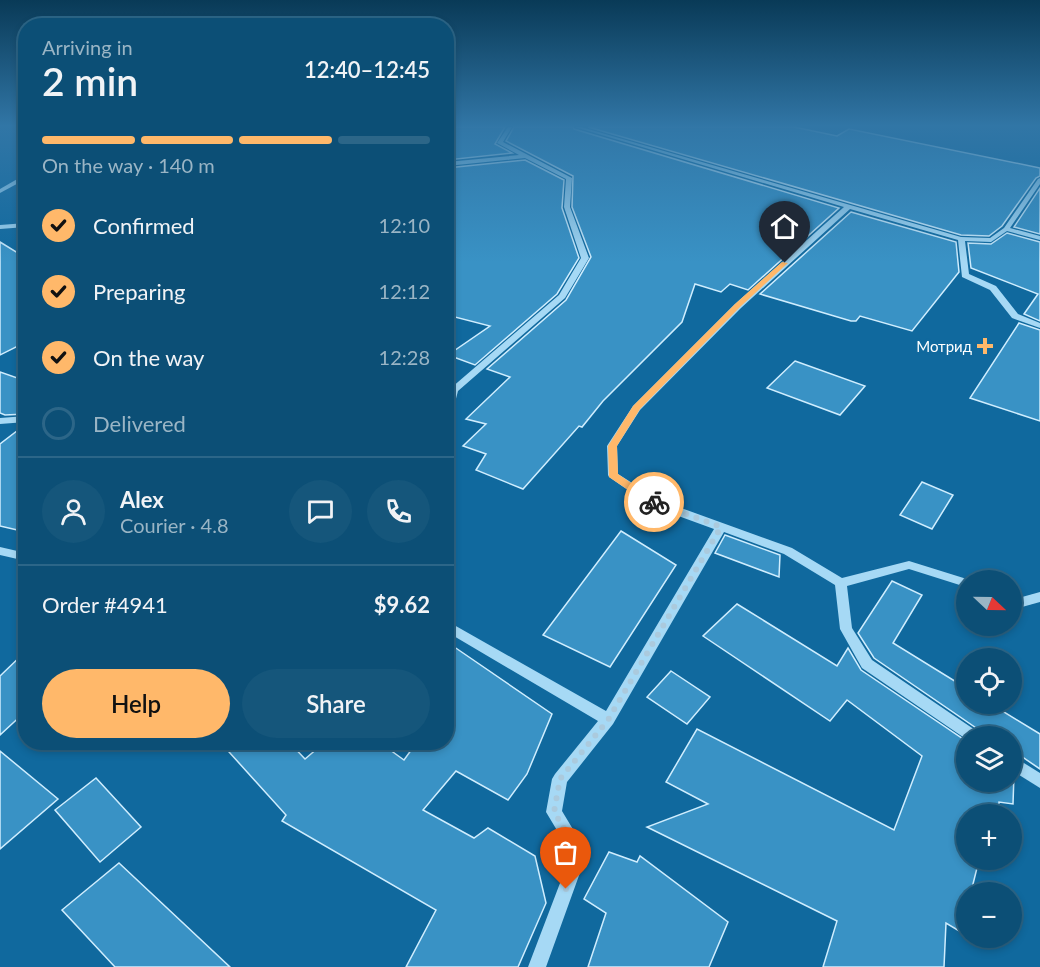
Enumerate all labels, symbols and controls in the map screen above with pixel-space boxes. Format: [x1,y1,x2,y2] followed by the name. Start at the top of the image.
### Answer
[42,35,133,59] text: Arriving in
[304,56,430,83] text: 12:40–12:45
[42,58,138,104] text: 2 min
[42,153,215,177] text: On the way · 140 m
[759,201,810,263] pin
[42,209,75,242] icon: check
[768,210,801,243] icon: home
[93,212,195,239] text: Confirmed
[379,213,430,237] text: 12:10
[42,275,75,308] icon: check
[93,278,185,305] text: Preparing
[379,279,430,303] text: 12:12
[916,337,972,355] place label: Мотрид
[976,337,994,355] marker: Мотрид
[42,341,75,374] icon: check
[93,344,204,371] text: On the way
[379,345,430,369] text: 12:28
[93,410,186,437] text: Delivered
[624,472,684,532] courier
[42,480,105,543] button: person
[289,480,352,543] button: chat
[367,480,430,543] button: phone
[120,486,164,513] text: Alex
[638,486,671,519] icon: bike
[120,513,229,537] text: Courier · 4.8
[956,570,1022,636] north arrow
[956,570,1022,948] map controls
[42,591,168,618] text: Order #4941
[374,591,430,618] text: $9.62
[956,648,1022,714] button: locate
[42,669,230,738] button: Help
[242,669,430,738] button: Share
[956,726,1022,792] button: layers
[956,804,1022,870] button: +
[540,827,591,889] pin
[549,836,582,869] icon: bag
[956,882,1022,948] button: −

